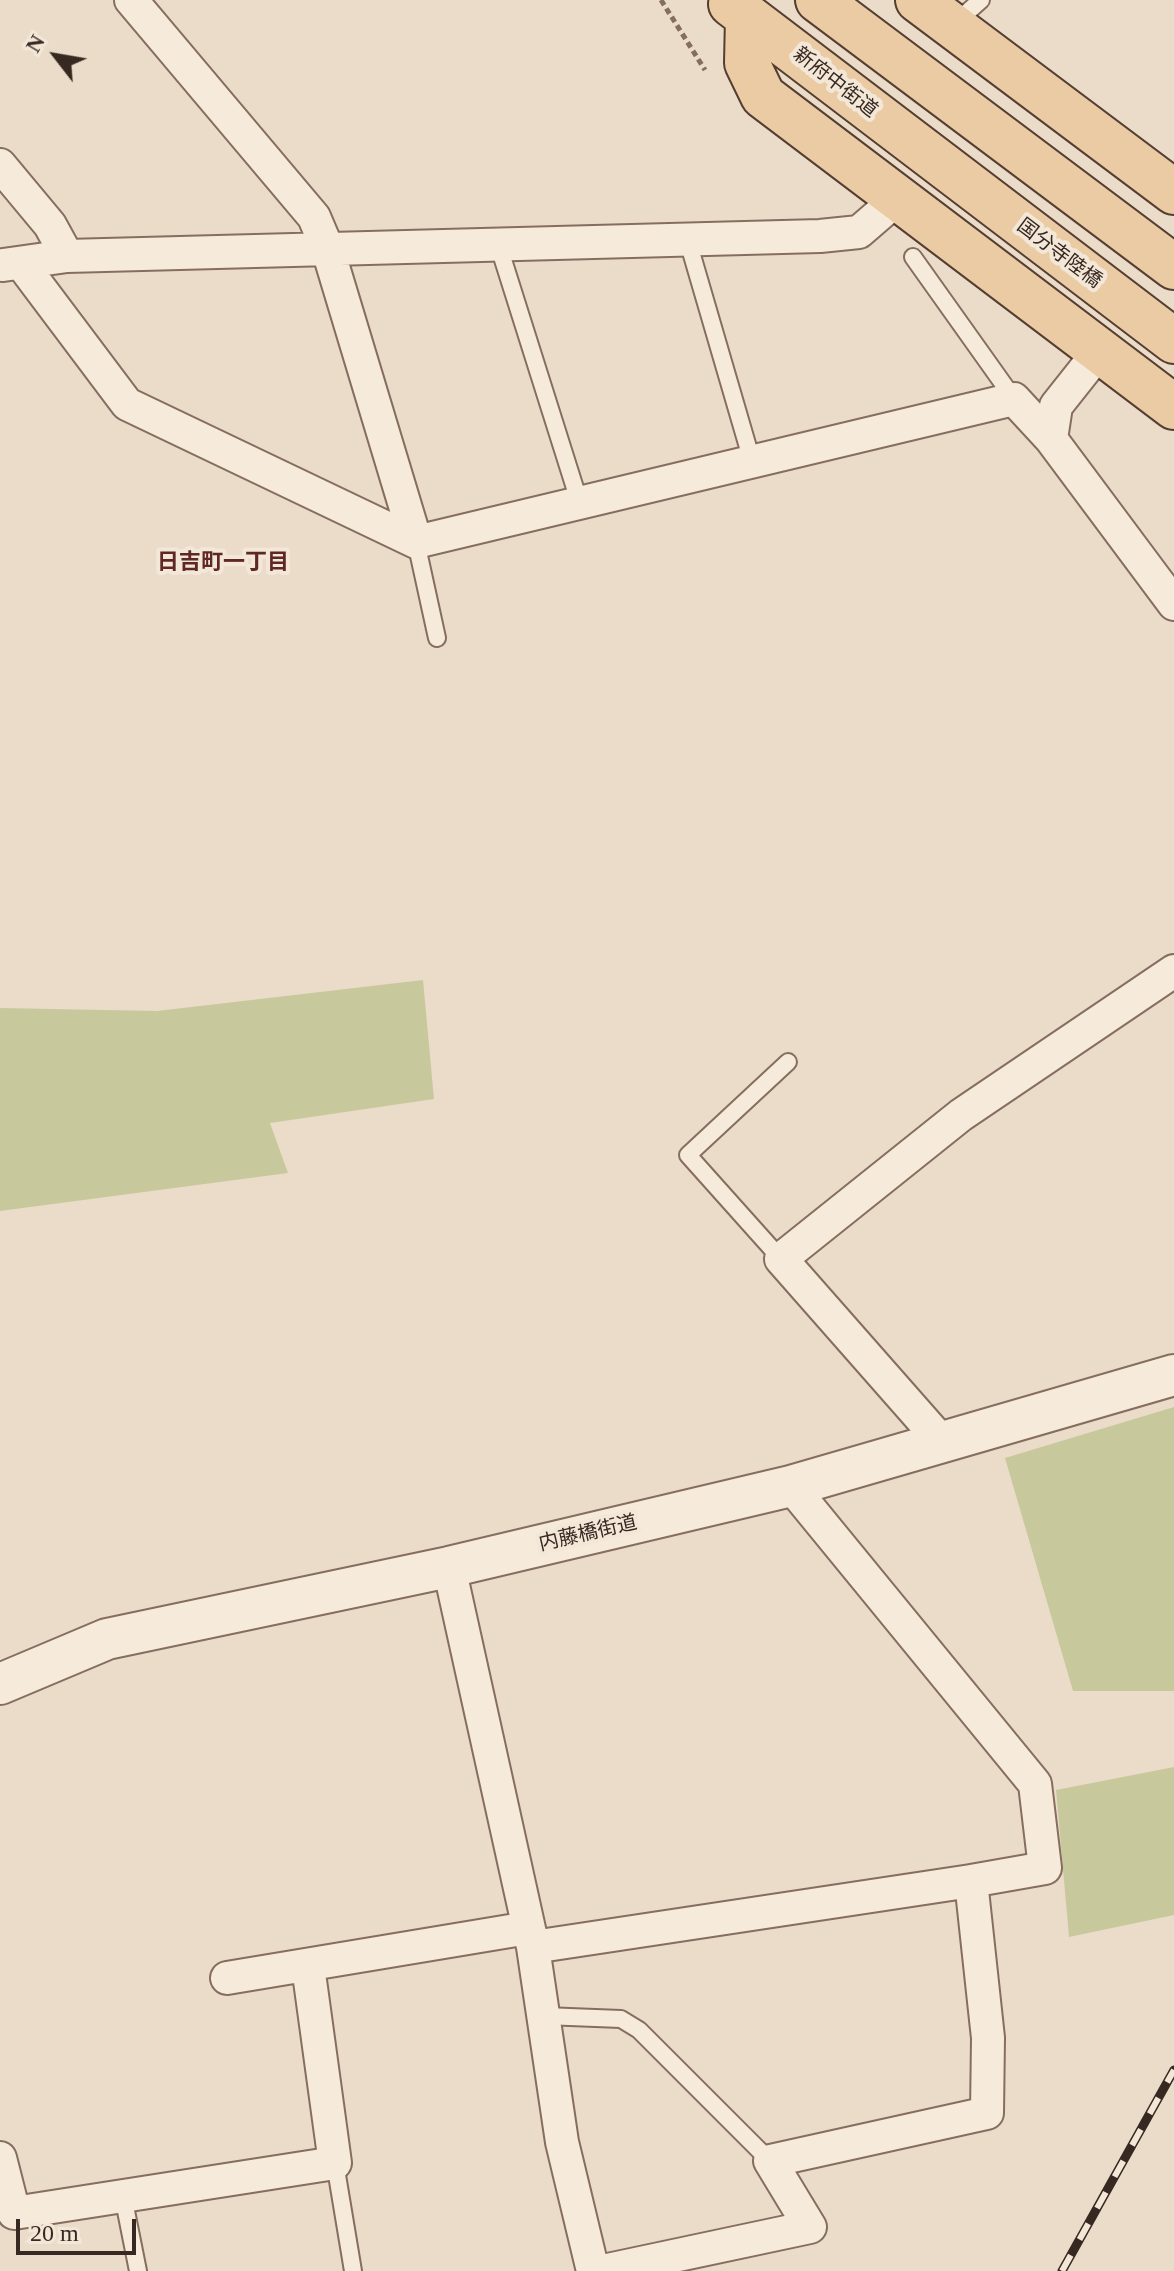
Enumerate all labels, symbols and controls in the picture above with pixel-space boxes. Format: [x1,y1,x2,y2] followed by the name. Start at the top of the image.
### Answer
[16,16,96,96] north arrow
[20,30,50,57] text: N
[788,43,882,123] street label: 新府中街道
[1012,214,1106,294] street label: 国分寺陸橋
[157,550,289,576] district label: 日吉町一丁目
[537,1511,639,1557] street label: 内藤橋街道
[20,2203,140,2253] scale bar
[30,2220,79,2246] text: 20 m

